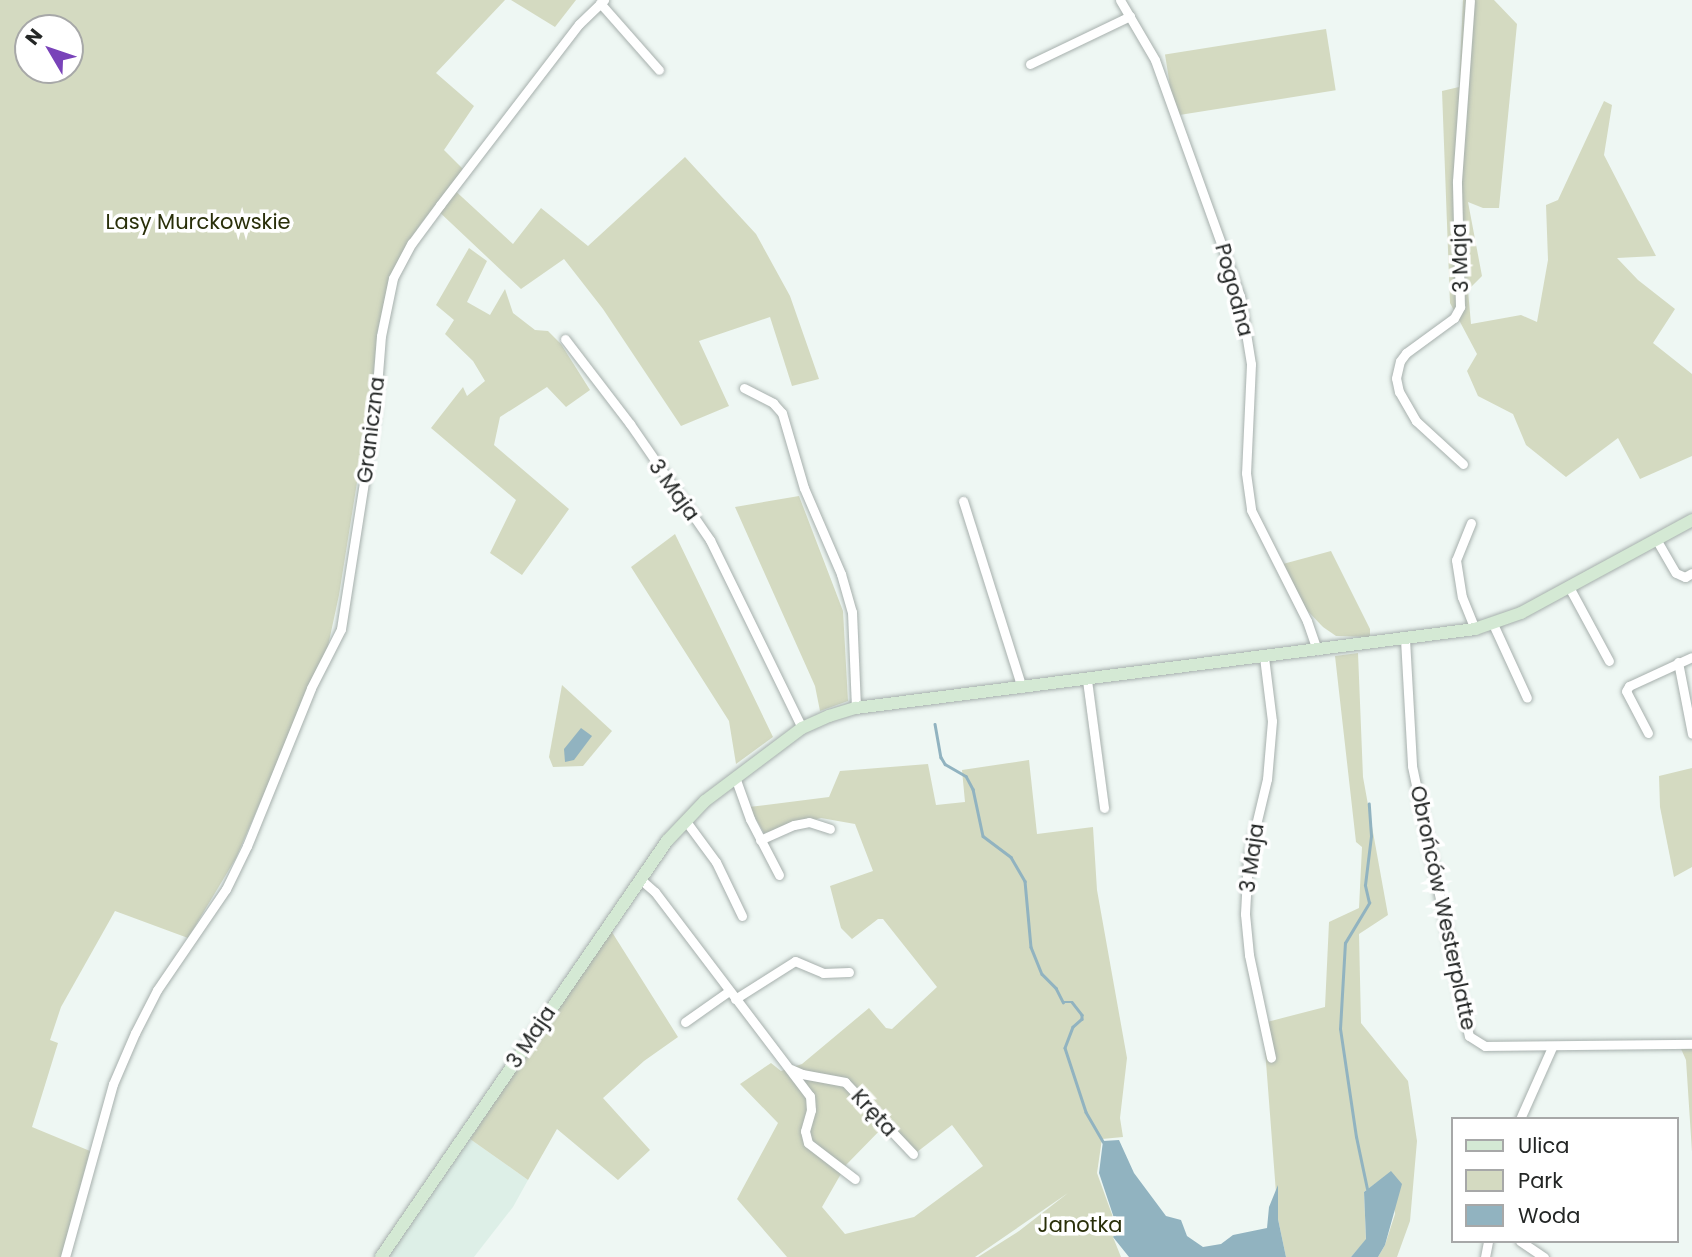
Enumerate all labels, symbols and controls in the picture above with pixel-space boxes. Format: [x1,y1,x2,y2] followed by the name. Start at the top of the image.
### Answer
[14,14,84,84] north arrow
[19,23,49,51] text: N
[105,209,291,235] park label: Lasy Murckowskie
[1446,223,1474,293] street label: 3 Maja
[1210,241,1258,339] street label: Pogodna
[352,375,390,485] street label: Graniczna
[643,454,705,526] street label: 3 Maja
[1405,783,1481,1033] street label: Obrońców Westerplatte
[1235,822,1269,894] street label: 3 Maja
[501,1001,561,1073] street label: 3 Maja
[846,1084,902,1142] street label: Kręta
[1450,1117,1678,1243] legend
[1518,1131,1569,1160] text: Ulica
[1518,1166,1563,1195] text: Park
[1518,1201,1580,1230] text: Woda
[1038,1212,1122,1238] park label: Janotka

